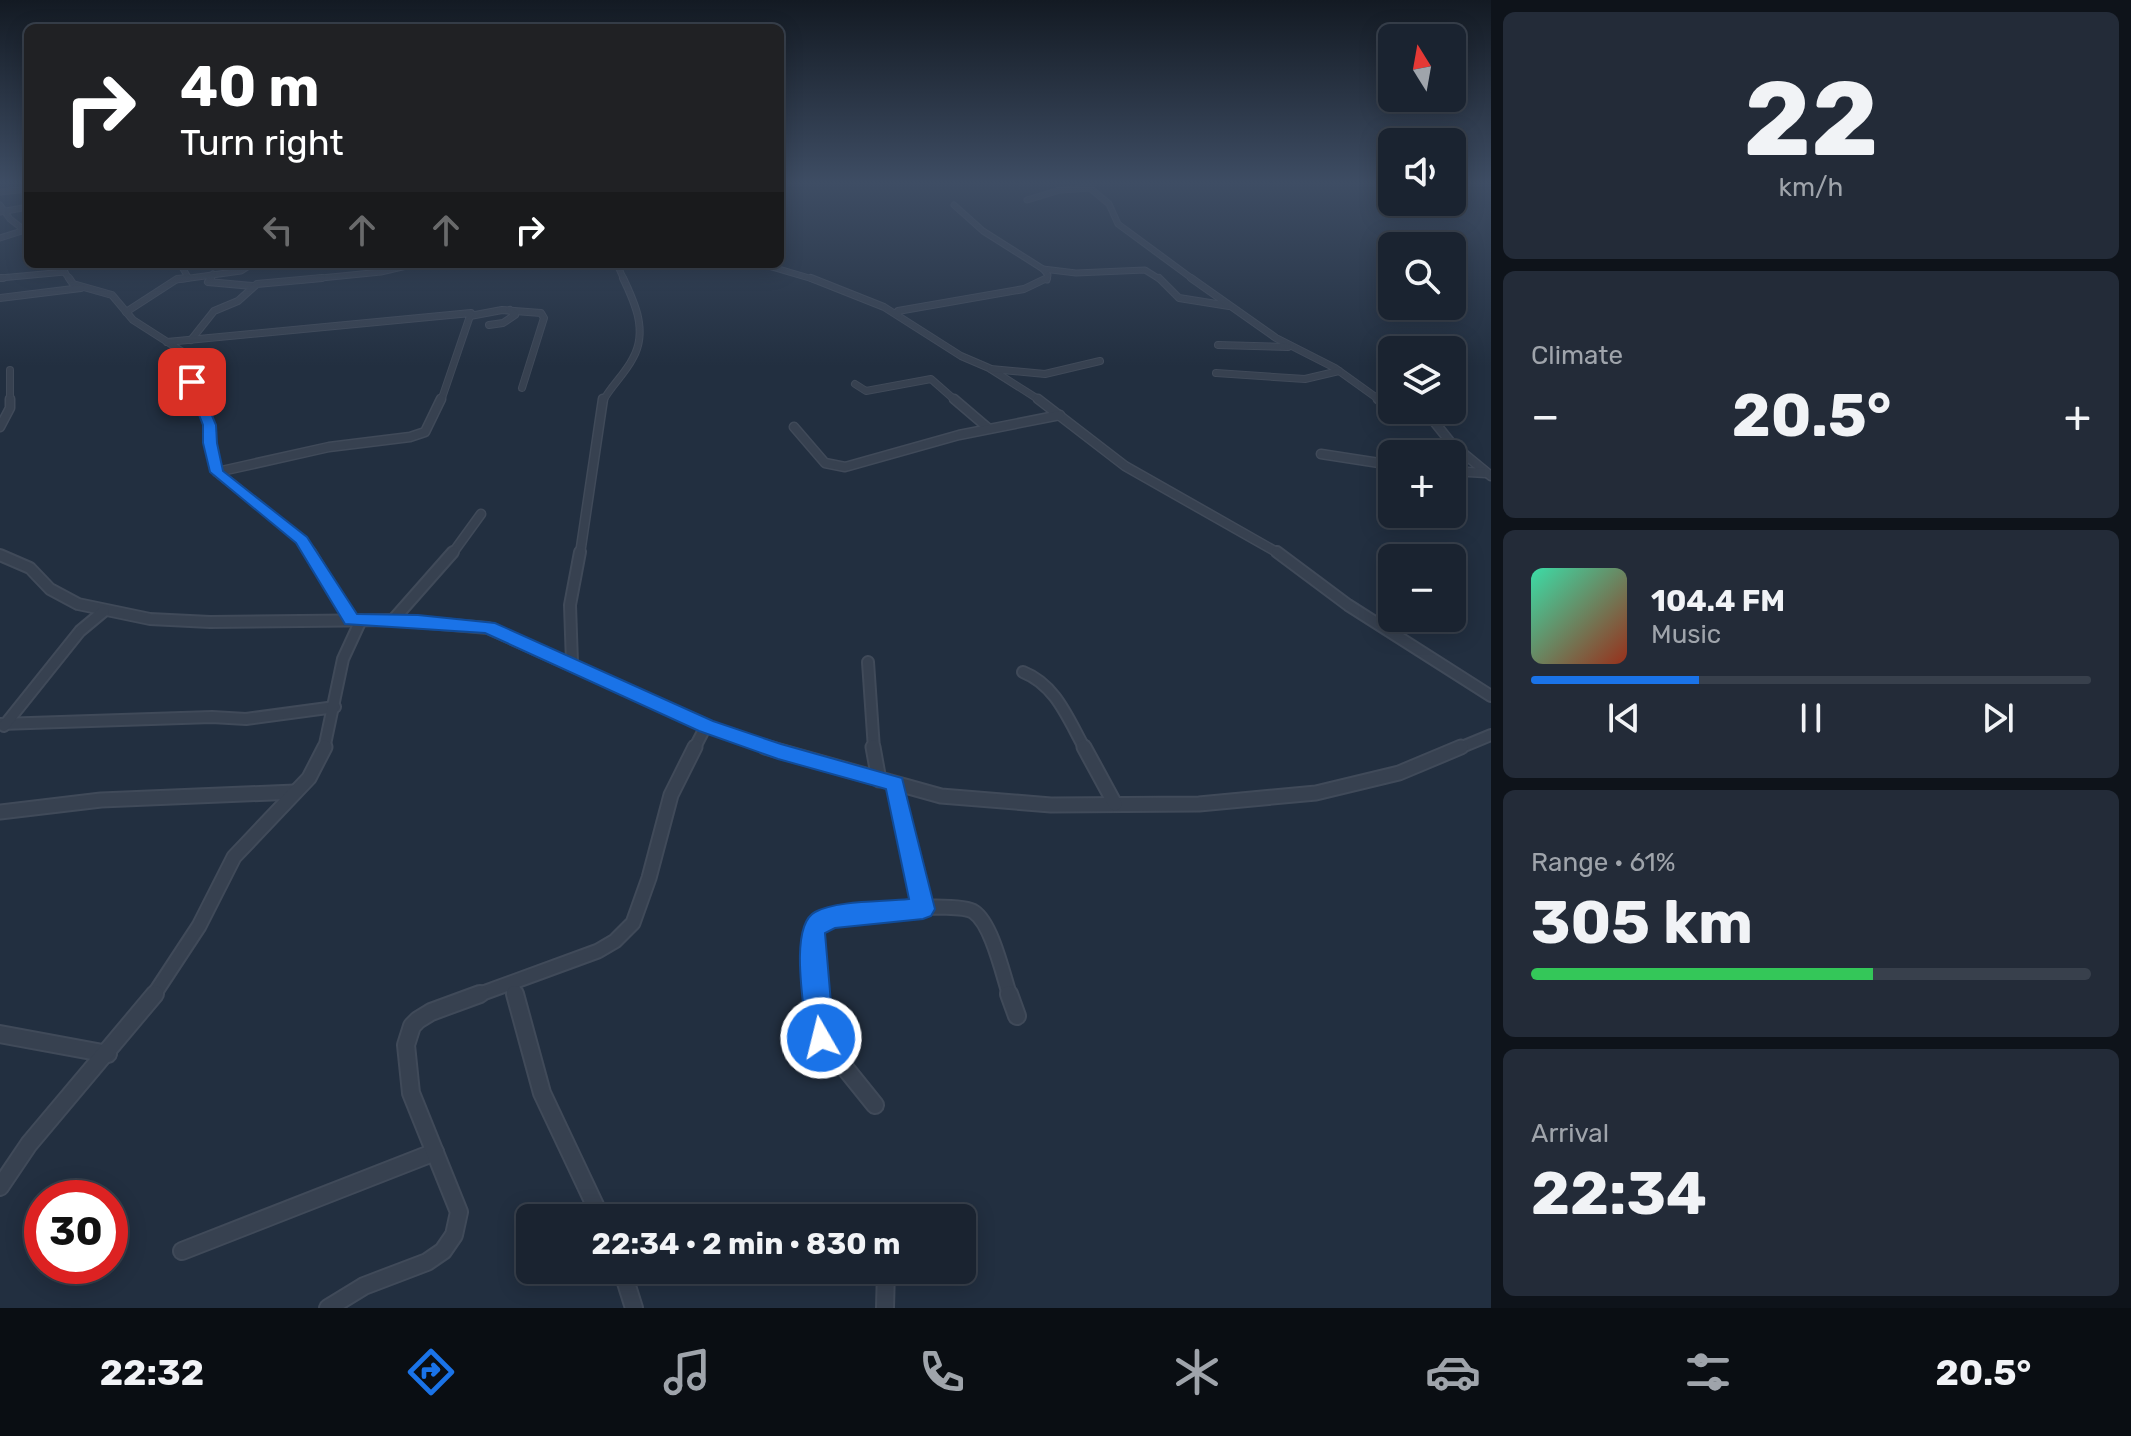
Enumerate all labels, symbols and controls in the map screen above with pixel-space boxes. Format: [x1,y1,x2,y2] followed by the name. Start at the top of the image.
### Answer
[1378,24,1466,112] north arrow
[1378,24,1466,632] map controls
[180,54,320,120] text: 40 m
[48,56,152,160] icon: right
[1743,58,1879,181] text: 22
[180,121,344,164] text: Turn right
[1378,128,1466,216] button: sound
[1779,172,1843,203] text: km/h
[256,208,300,252] icon: left
[340,208,384,252] icon: ahead
[424,208,468,252] icon: ahead
[508,208,552,252] icon: right
[1378,232,1466,320] button: search
[1378,336,1466,424] button: layers
[1531,340,1623,371] text: Climate
[158,348,226,416] pin
[170,360,214,404] icon: arrive
[1732,380,1892,451] text: 20.5°
[1531,390,1560,442] text: −
[2064,390,2091,442] text: +
[1378,440,1466,528] button: +
[1378,544,1466,632] button: −
[1651,583,1785,619] text: 104.4 FM
[1651,619,1721,650] text: Music
[1602,696,1646,740] icon: previous
[1789,696,1833,740] icon: pause
[1976,696,2020,740] icon: next
[1531,847,1676,878] text: Range · 61%
[1531,887,1753,958] text: 305 km
[779,996,863,1080] position arrow
[1531,1118,1609,1149] text: Arrival
[1531,1158,1707,1229] text: 22:34
[24,1180,128,1284] speed limit sign: 30
[592,1226,900,1262] text: 22:34 · 2 min · 830 m
[403,1344,459,1400] icon: directions
[659,1344,715,1400] icon: music
[914,1344,970,1400] icon: phone
[1169,1344,1225,1400] icon: climate
[1425,1344,1481,1400] icon: car
[1680,1344,1736,1400] icon: filters
[100,1351,204,1394] text: 22:32
[1935,1351,2031,1394] text: 20.5°

